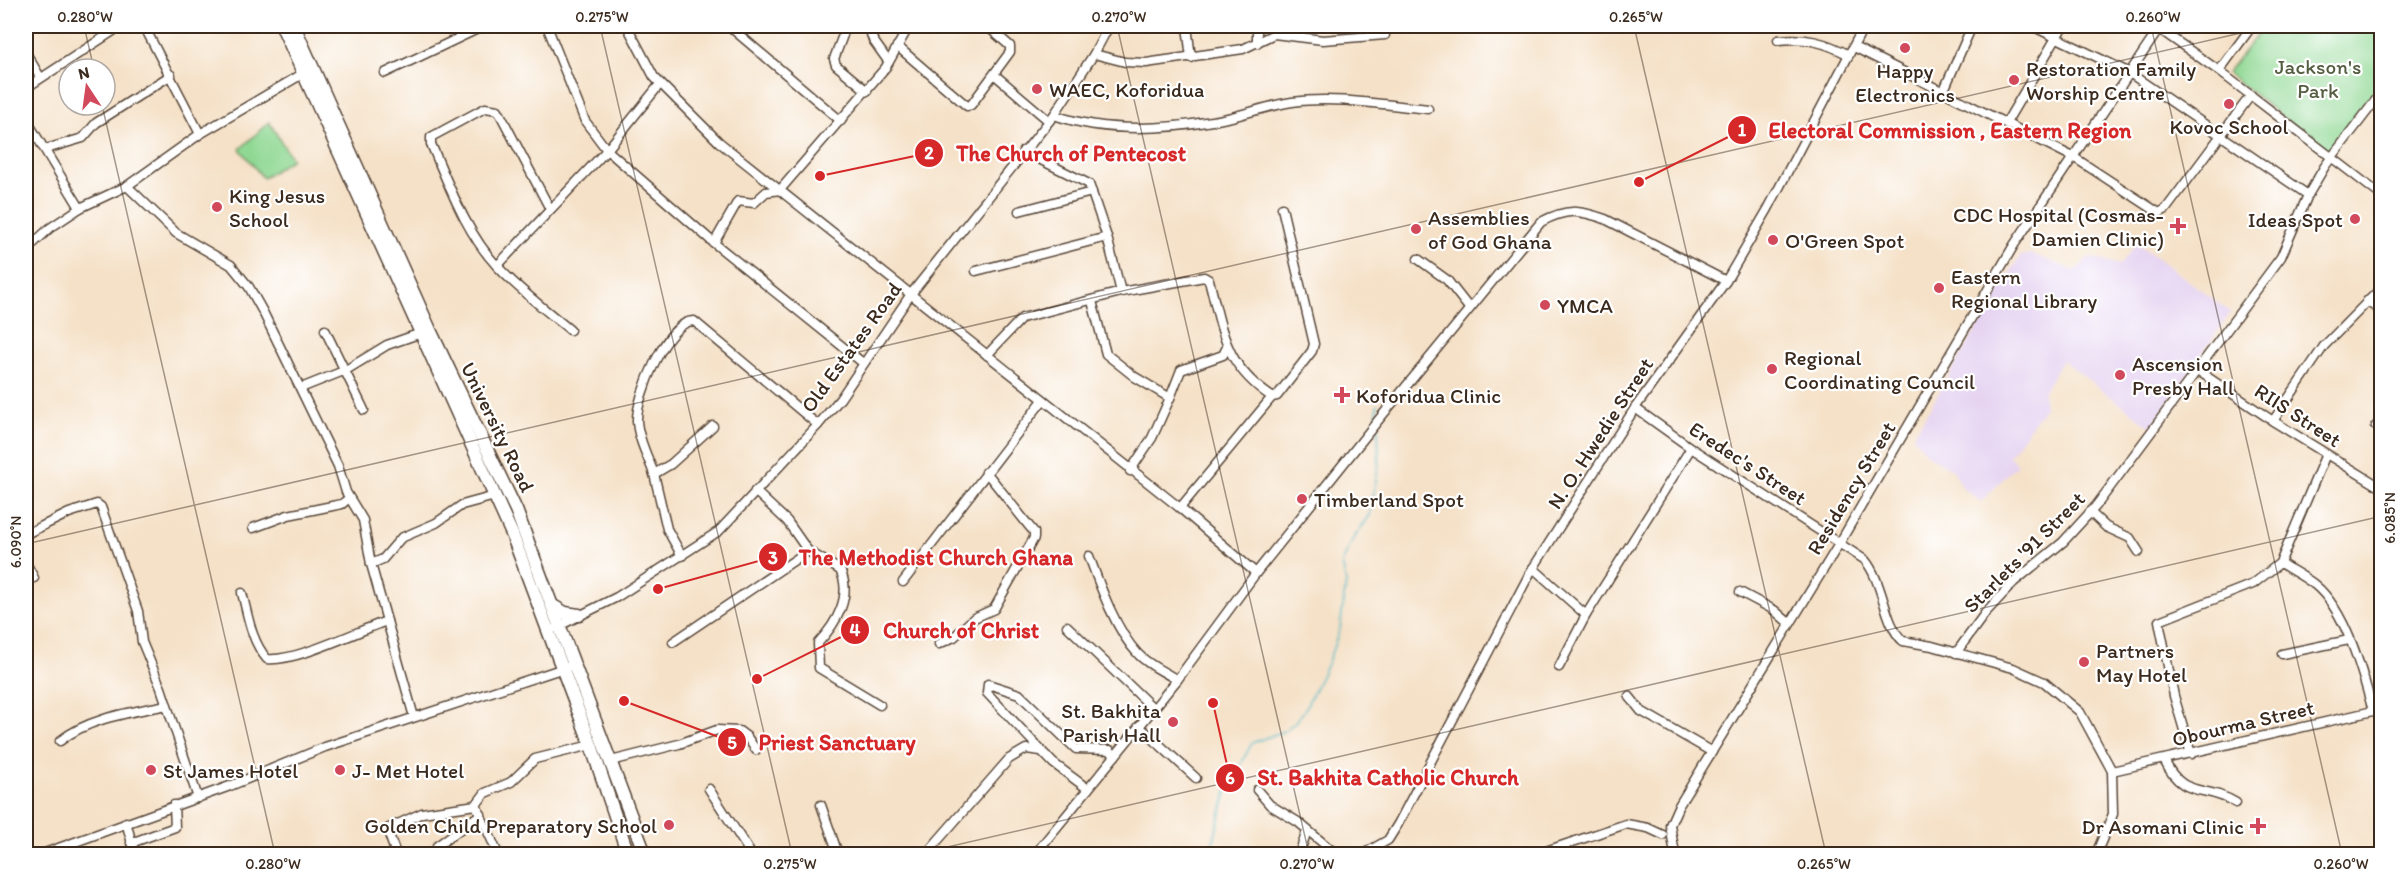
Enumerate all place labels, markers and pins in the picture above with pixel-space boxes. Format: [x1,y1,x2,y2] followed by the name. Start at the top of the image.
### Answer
[1898,41,1912,55] marker: Happy Electronics
[2026,56,2196,105] place label: Restoration Family Worship Centre
[1855,58,1955,107] place label: Happy Electronics
[2007,73,2021,87] marker: Restoration Family Worship Centre
[1049,77,1204,102] place label: WAEC, Koforidua
[1030,82,1044,96] marker: WAEC, Koforidua
[2222,97,2236,111] marker: Kovoc School
[1727,110,2143,150] callout: Electoral Commission , Eastern Region
[2169,114,2289,139] place label: Kovoc School
[914,133,1199,173] callout: The Church of Pentecost
[229,183,325,232] place label: King Jesus School
[210,200,224,214] marker: King Jesus School
[1953,202,2164,251] place label: CDC Hospital (Cosmas- Damien Clinic)
[1428,205,1552,254] place label: Assemblies of God Ghana
[2248,207,2343,232] place label: Ideas Spot
[2348,212,2362,226] marker: Ideas Spot
[2169,217,2187,235] marker: CDC Hospital (Cosmas- Damien Clinic)
[1409,222,1423,236] marker: Assemblies of God Ghana
[1785,228,1904,253] place label: O'Green Spot
[1766,233,1780,247] marker: O'Green Spot
[1951,264,2097,313] place label: Eastern Regional Library
[1932,281,1946,295] marker: Eastern Regional Library
[1557,293,1613,318] place label: YMCA
[1538,298,1552,312] marker: YMCA
[1784,345,1975,394] place label: Regional Coordinating Council
[2132,351,2234,400] place label: Ascension Presby Hall
[1765,362,1779,376] marker: Regional Coordinating Council
[2113,368,2127,382] marker: Ascension Presby Hall
[1356,383,1501,408] place label: Koforidua Clinic
[1333,386,1351,404] marker: Koforidua Clinic
[1314,487,1464,512] place label: Timberland Spot
[1295,492,1309,506] marker: Timberland Spot
[758,537,1085,577] callout: The Methodist Church Ghana
[840,610,1051,650] callout: Church of Christ
[2096,638,2187,687] place label: Partners May Hotel
[2077,655,2091,669] marker: Partners May Hotel
[1061,698,1161,747] place label: St. Bakhita Parish Hall
[1166,715,1180,729] marker: St. Bakhita Parish Hall
[717,722,928,762] callout: Priest Sanctuary
[163,758,298,783] place label: St James Hotel
[352,758,464,783] place label: J- Met Hotel
[1215,758,1531,798] callout: St. Bakhita Catholic Church
[144,763,158,777] marker: St James Hotel
[333,763,347,777] marker: J- Met Hotel
[365,813,657,838] place label: Golden Child Preparatory School
[2082,814,2244,839] place label: Dr Asomani Clinic
[2249,817,2267,835] marker: Dr Asomani Clinic
[662,818,676,832] marker: Golden Child Preparatory School

